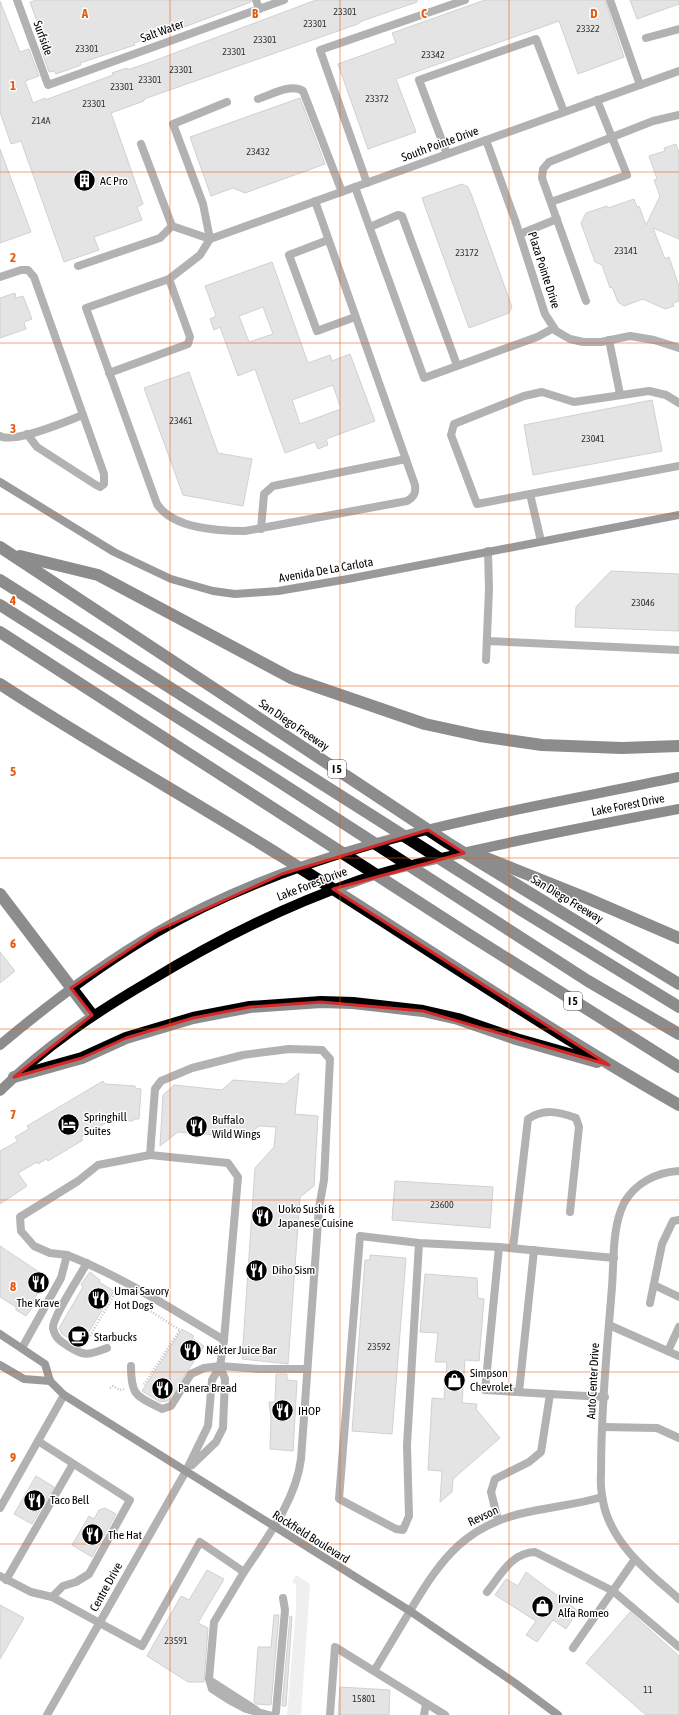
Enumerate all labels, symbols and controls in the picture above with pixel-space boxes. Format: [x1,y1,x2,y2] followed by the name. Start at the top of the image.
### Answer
[81,6,89,21] text: A
[252,6,259,21] text: B
[333,6,357,17] house number: 23301
[421,6,427,21] text: C
[590,6,598,21] text: D
[138,17,186,45] street label: Salt Water
[303,18,327,29] house number: 23301
[30,19,56,57] street label: Surfside
[576,23,600,34] house number: 23322
[253,34,277,45] house number: 23301
[75,43,99,54] house number: 23301
[222,46,246,57] house number: 23301
[421,49,445,60] house number: 23342
[169,64,193,75] house number: 23301
[138,74,162,85] house number: 23301
[10,78,16,93] text: 1
[110,81,134,92] house number: 23301
[365,93,389,104] house number: 23372
[82,98,106,109] house number: 23301
[32,115,51,126] house number: 214A
[399,124,481,164] street label: South Pointe Drive
[246,146,270,157] house number: 23432
[72,168,98,194] building icon: AC Pro
[100,174,128,188] place label: AC Pro
[525,230,563,310] street label: Plaza Pointe Drive
[614,245,638,256] house number: 23141
[455,247,479,258] house number: 23172
[10,250,16,265] text: 2
[169,415,193,426] house number: 23461
[10,421,16,436] text: 3
[581,433,605,444] house number: 23041
[278,555,374,585] street label: Avenida De La Carlota
[9,593,16,608] text: 4
[631,597,655,608] house number: 23046
[256,696,332,754] street label: San Diego Freeway
[328,760,346,778] road number: I 5
[10,764,16,779] text: 5
[590,791,666,819] street label: Lake Forest Drive
[275,864,349,904] street label: Lake Forest Drive
[528,872,606,926] street label: San Diego Freeway
[10,936,16,951] text: 6
[564,992,582,1010] road number: I 5
[10,1107,16,1122] text: 7
[84,1110,128,1138] place label: Springhill Suites
[55,1111,81,1137] hotel icon: Springhill Suites
[212,1113,261,1141] place label: Buffalo Wild Wings
[183,1114,209,1140] restaurant icon: Buffalo Wild Wings
[430,1199,454,1210] house number: 23600
[278,1202,354,1230] place label: Uoko Sushi & Japanese Cuisine
[249,1203,275,1229] restaurant icon: Uoko Sushi & Japanese Cuisine
[243,1257,269,1283] restaurant icon: Diho Sism
[272,1263,315,1277] place label: Diho Sism
[25,1269,51,1295] restaurant icon: The Krave
[10,1279,16,1294] text: 8
[114,1284,169,1312] place label: Umai Savory Hot Dogs
[85,1285,111,1311] restaurant icon: Umai Savory Hot Dogs
[17,1296,59,1310] place label: The Krave
[65,1324,91,1350] cafe icon: Starbucks
[94,1330,137,1344] place label: Starbucks
[177,1337,203,1363] restaurant icon: Nékter Juice Bar
[367,1341,391,1352] house number: 23592
[206,1343,277,1357] place label: Nékter Juice Bar
[584,1343,602,1419] street label: Auto Center Drive
[470,1366,513,1394] place label: Simpson Chevrolet
[441,1367,467,1393] shop icon: Simpson Chevrolet
[149,1375,175,1401] restaurant icon: Panera Bread
[178,1381,237,1395] place label: Panera Bread
[270,1398,296,1424] restaurant icon: IHOP
[298,1404,321,1418] place label: IHOP
[10,1450,16,1465] text: 9
[21,1487,47,1513] restaurant icon: Taco Bell
[50,1493,90,1507] place label: Taco Bell
[466,1503,500,1529] street label: Revson
[270,1508,352,1566] street label: Rockfield Boulevard
[79,1522,105,1548] restaurant icon: The Hat
[108,1528,142,1542] place label: The Hat
[87,1560,125,1614] street label: Centre Drive
[558,1592,609,1620] place label: Irvine Alfa Romeo
[529,1593,555,1619] shop icon: Irvine Alfa Romeo
[164,1635,188,1646] house number: 23591
[643,1684,653,1695] house number: 11
[352,1693,376,1704] house number: 15801

